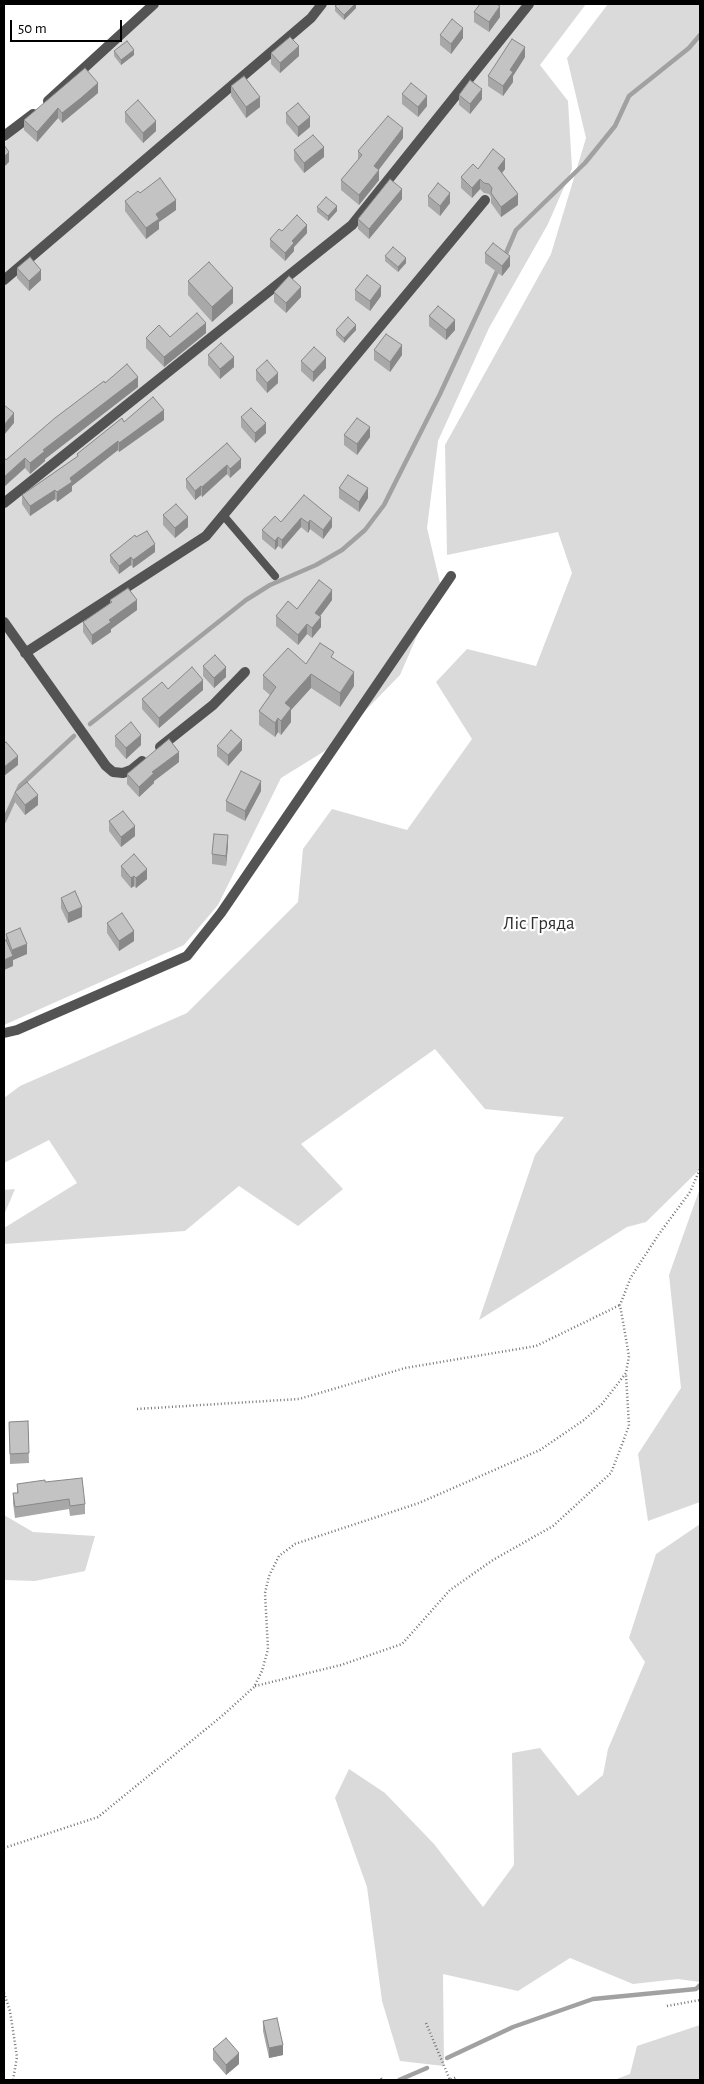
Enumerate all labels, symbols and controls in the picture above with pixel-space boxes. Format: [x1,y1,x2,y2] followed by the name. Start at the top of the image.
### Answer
[12,10,125,42] scale bar
[18,21,47,36] text: 50 m
[503,912,575,934] park label: Ліс Гряда

